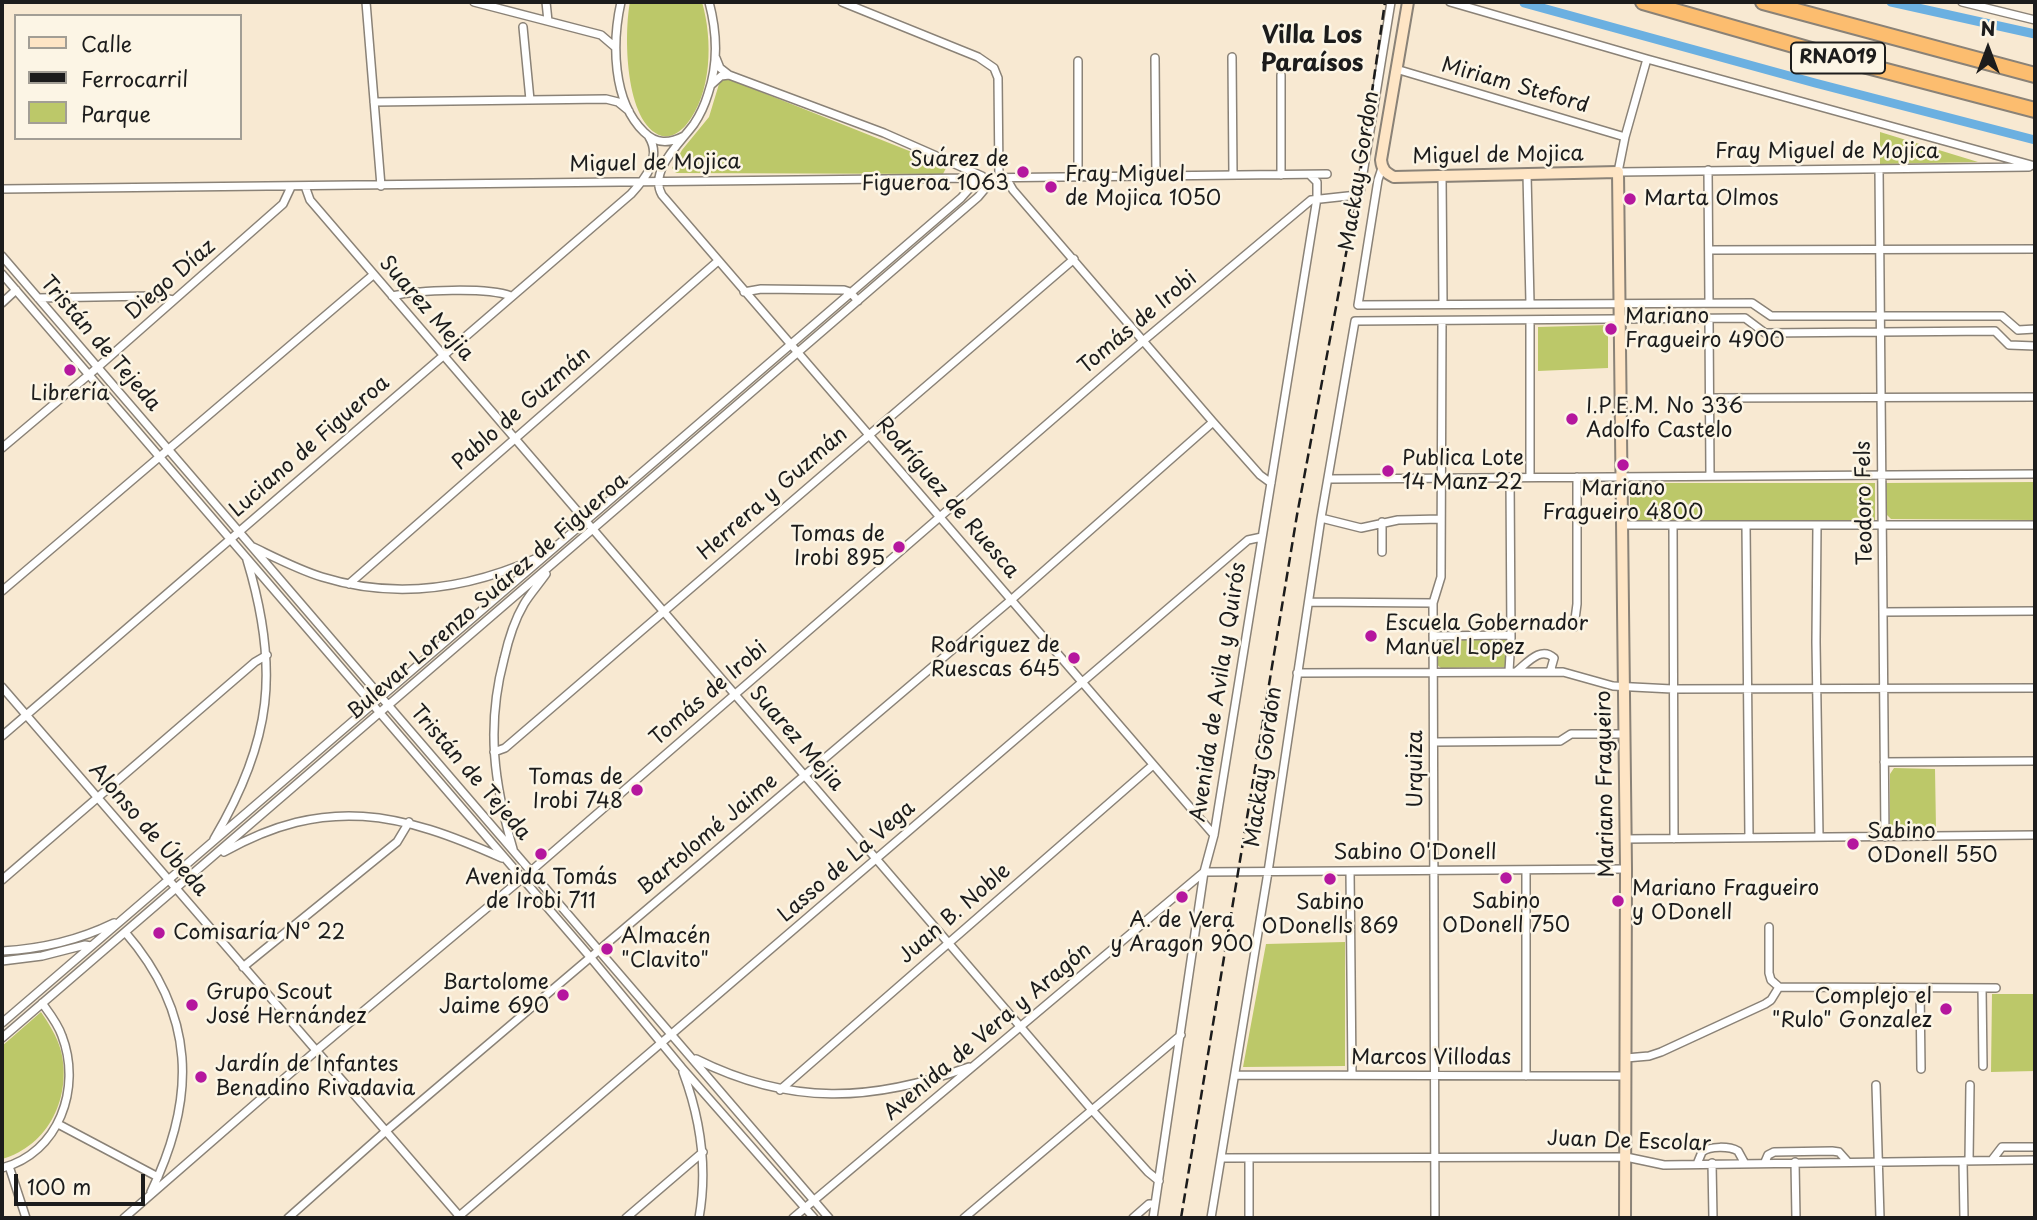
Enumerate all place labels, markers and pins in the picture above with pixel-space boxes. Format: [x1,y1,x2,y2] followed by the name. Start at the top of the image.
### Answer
[861,147,1009,197] place label: Suárez de Figueroa 1063
[1065,162,1221,212] place label: Fray Miguel de Mojica 1050
[1015,164,1031,180] marker: Suárez de Figueroa 1063
[1043,179,1059,195] marker: Fray Miguel de Mojica 1050
[1644,186,1779,212] place label: Marta Olmos
[1622,191,1638,207] marker: Marta Olmos
[1625,304,1785,354] place label: Mariano Fragueiro 4900
[1603,321,1619,337] marker: Mariano Fragueiro 4900
[62,362,78,378] marker: Librería
[30,381,110,407] place label: Librería
[1586,394,1743,444] place label: I.P.E.M. No 336 Adolfo Castelo
[1564,411,1580,427] marker: I.P.E.M. No 336 Adolfo Castelo
[1402,446,1524,496] place label: Publica Lote 14 Manz 22
[1615,457,1631,473] marker: Mariano Fragueiro 4800
[1380,463,1396,479] marker: Publica Lote 14 Manz 22
[1543,476,1703,526] place label: Mariano Fragueiro 4800
[790,522,885,572] place label: Tomas de Irobi 895
[891,539,907,555] marker: Tomas de Irobi 895
[1385,611,1588,661] place label: Escuela Gobernador Manuel Lopez
[1363,628,1379,644] marker: Escuela Gobernador Manuel Lopez
[931,633,1060,683] place label: Rodriguez de Ruescas 645
[1066,650,1082,666] marker: Rodriguez de Ruescas 645
[528,765,623,815] place label: Tomas de Irobi 748
[629,782,645,798] marker: Tomas de Irobi 748
[1867,819,1998,869] place label: Sabino ODonell 550
[1845,836,1861,852] marker: Sabino ODonell 550
[533,846,549,862] marker: Avenida Tomás de Irobi 711
[465,865,617,915] place label: Avenida Tomás de Irobi 711
[1498,870,1514,886] marker: Sabino ODonell 750
[1322,871,1338,887] marker: Sabino ODonells 869
[1632,876,1819,926] place label: Mariano Fragueiro y ODonell
[1174,889,1190,905] marker: A. de Vera y Aragon 900
[1442,889,1570,939] place label: Sabino ODonell 750
[1261,890,1399,940] place label: Sabino ODonells 869
[1610,893,1626,909] marker: Mariano Fragueiro y ODonell
[1111,908,1253,958] place label: A. de Vera y Aragon 900
[173,920,345,946] place label: Comisaría N° 22
[621,924,711,974] place label: Almacén "Clavito"
[151,925,167,941] marker: Comisaría N° 22
[599,941,615,957] marker: Almacén "Clavito"
[439,970,549,1020] place label: Bartolome Jaime 690
[206,980,367,1030] place label: Grupo Scout José Hernández
[1772,984,1932,1034] place label: Complejo el "Rulo" Gonzalez
[555,987,571,1003] marker: Bartolome Jaime 690
[184,997,200,1013] marker: Grupo Scout José Hernández
[1938,1001,1954,1017] marker: Complejo el "Rulo" Gonzalez
[215,1052,415,1102] place label: Jardín de Infantes Benadino Rivadavia
[193,1069,209,1085] marker: Jardín de Infantes Benadino Rivadavia

